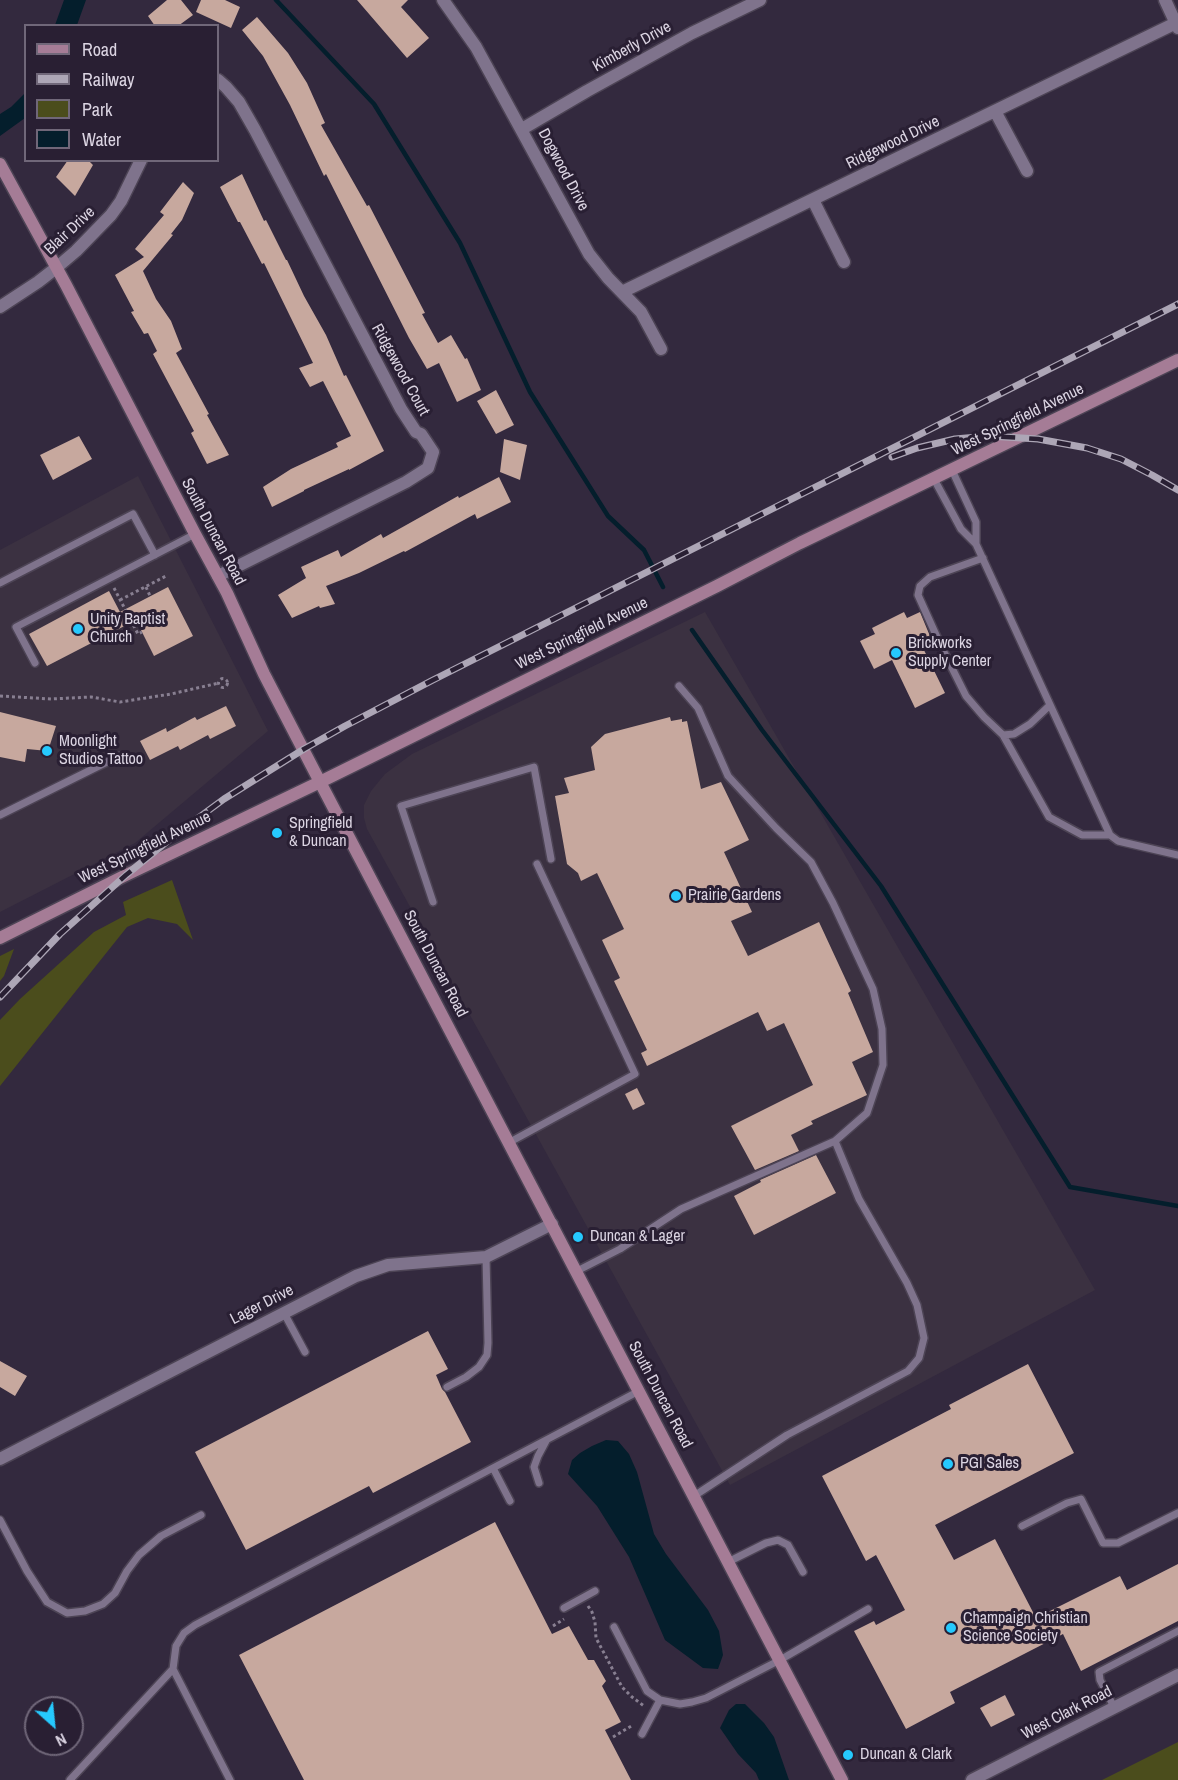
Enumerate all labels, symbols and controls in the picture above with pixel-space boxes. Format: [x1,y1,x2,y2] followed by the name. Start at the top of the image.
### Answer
[589,18,675,76] street label: Kimberly Drive
[24,24,219,162] legend
[82,37,117,62] text: Road
[82,67,135,92] text: Railway
[82,97,112,122] text: Park
[843,112,943,174] street label: Ridgewood Drive
[533,126,593,214] street label: Dogwood Drive
[82,127,121,152] text: Water
[41,203,99,259] street label: Blair Drive
[367,321,433,419] street label: Ridgewood Court
[949,380,1087,460] street label: West Springfield Avenue
[177,475,249,589] street label: South Duncan Road
[513,594,651,674] street label: West Springfield Avenue
[90,610,165,648] place label: Unity Baptist Church
[71,622,85,636] marker: Unity Baptist Church
[908,634,991,672] place label: Brickworks Supply Center
[889,646,903,660] marker: Brickworks Supply Center
[59,732,143,770] place label: Moonlight Studios Tattoo
[40,744,54,758] marker: Moonlight Studios Tattoo
[76,808,214,888] street label: West Springfield Avenue
[289,814,352,852] place label: Springfield & Duncan
[270,826,284,840] marker: Springfield & Duncan
[688,886,781,906] place label: Prairie Gardens
[669,889,683,903] marker: Prairie Gardens
[399,907,471,1021] street label: South Duncan Road
[590,1227,685,1247] place label: Duncan & Lager
[571,1230,585,1244] marker: Duncan & Lager
[227,1281,297,1329] street label: Lager Drive
[624,1338,696,1452] street label: South Duncan Road
[960,1454,1019,1474] place label: PGI Sales
[941,1457,955,1471] marker: PGI Sales
[963,1609,1088,1647] place label: Champaign Christian Science Society
[944,1621,958,1635] marker: Champaign Christian Science Society
[1019,1682,1115,1744] street label: West Clark Road
[24,1696,84,1756] north arrow
[52,1728,70,1752] text: N
[860,1745,952,1765] place label: Duncan & Clark
[841,1748,855,1762] marker: Duncan & Clark

